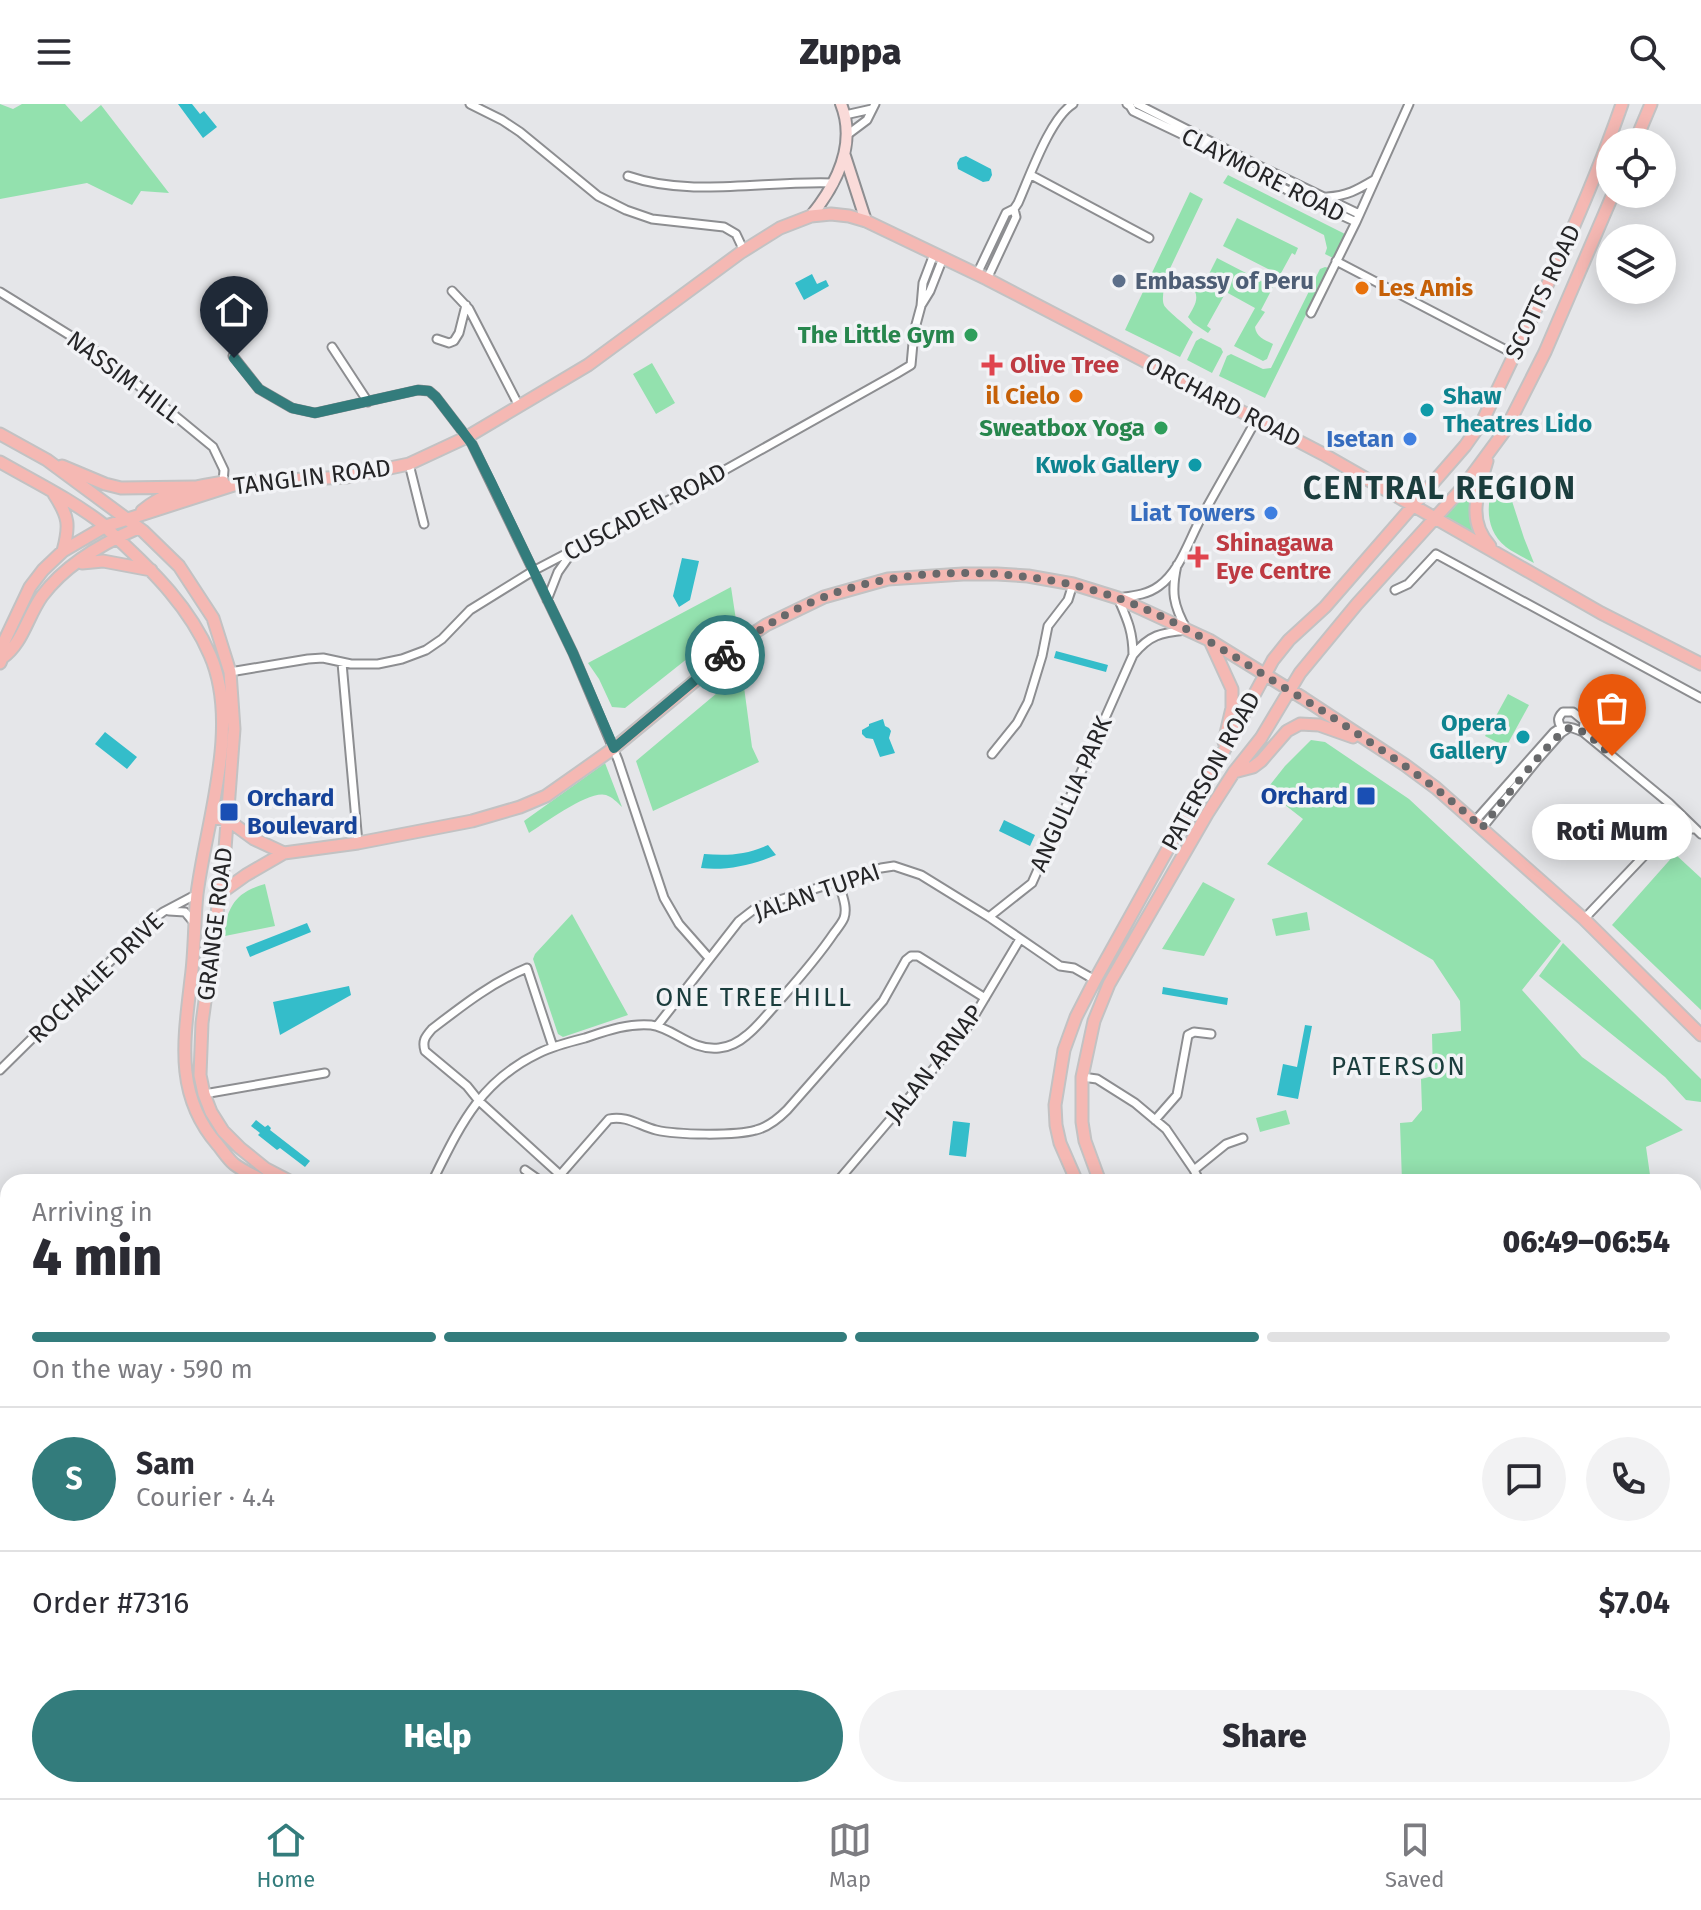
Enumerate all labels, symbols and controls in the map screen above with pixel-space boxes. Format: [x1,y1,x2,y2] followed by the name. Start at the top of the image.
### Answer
[32,30,76,74] icon: menu
[799,30,902,74] text: Zuppa
[1625,30,1669,74] icon: search
[1177,122,1349,228] street label: CLAYMORE ROAD
[1596,128,1676,304] map controls
[1596,128,1676,208] button: locate
[1500,220,1586,364] street label: SCOTTS ROAD
[1596,224,1676,304] button: layers
[1135,267,1314,295] place label: Embassy of Peru
[1110,272,1128,290] marker: Embassy of Peru
[1378,274,1473,302] place label: Les Amis
[200,276,268,358] pin
[1353,279,1371,297] marker: Les Amis
[212,288,256,332] icon: home
[798,321,955,349] place label: The Little Gym
[61,325,187,429] street label: NASSIM HILL
[962,326,980,344] marker: The Little Gym
[1010,351,1119,379] place label: Olive Tree
[1141,351,1305,453] street label: ORCHARD ROAD
[981,354,1003,376] marker: Olive Tree
[986,382,1060,410] place label: il Cielo
[1443,382,1592,438] place label: Shaw Theatres Lido
[1067,387,1085,405] marker: il Cielo
[1418,401,1436,419] marker: Shaw Theatres Lido
[979,414,1145,442] place label: Sweatbox Yoga
[1152,419,1170,437] marker: Sweatbox Yoga
[1326,425,1394,453] place label: Isetan
[1401,430,1419,448] marker: Isetan
[1035,451,1180,479] place label: Kwok Gallery
[232,453,392,501] street label: TANGLIN ROAD
[1186,456,1204,474] marker: Kwok Gallery
[559,457,731,567] street label: CUSCADEN ROAD
[1303,469,1577,507] district label: CENTRAL REGION
[1130,499,1255,527] place label: Liat Towers
[1262,504,1280,522] marker: Liat Towers
[1216,529,1334,585] place label: Shinagawa Eye Centre
[1187,546,1209,568] marker: Shinagawa Eye Centre
[685,615,765,695] courier
[703,633,747,677] icon: bike
[1578,674,1646,756] pin
[1590,686,1634,730] icon: bag
[1156,687,1266,855] street label: PATERSON ROAD
[1429,709,1508,765] place label: Opera Gallery
[1024,711,1118,876] street label: ANGULLIA PARK
[1514,728,1532,746] marker: Opera Gallery
[1261,782,1348,810] place label: Orchard
[247,784,358,840] place label: Orchard Boulevard
[1355,785,1377,807] marker: Orchard
[218,801,240,823] marker: Orchard Boulevard
[1532,804,1692,860] callout: Roti Mum
[1556,816,1668,847] text: Roti Mum
[192,846,238,1002] street label: GRANGE ROAD
[750,857,884,927] street label: JALAN TUPAI
[23,907,169,1049] street label: ROCHALIE DRIVE
[655,982,853,1013] district label: ONE TREE HILL
[879,999,989,1129] street label: JALAN ARNAP
[1331,1051,1467,1082] district label: PATERSON
[32,1197,153,1228] text: Arriving in
[1502,1224,1670,1260] text: 06:49–06:54
[32,1226,162,1289] text: 4 min
[32,1354,253,1385] text: On the way · 590 m
[1482,1437,1566,1521] button: chat
[1586,1437,1670,1521] button: phone
[136,1446,195,1482] text: Sam
[65,1461,83,1497] text: S
[136,1482,275,1513] text: Courier · 4.4
[32,1585,189,1621] text: Order #7316
[1599,1585,1670,1621] text: $7.04
[32,1690,843,1782] button: Help
[859,1690,1670,1782] button: Share
[256,1818,315,1893] tab: Home
[828,1818,872,1893] tab: Map
[1385,1818,1445,1893] tab: Saved

